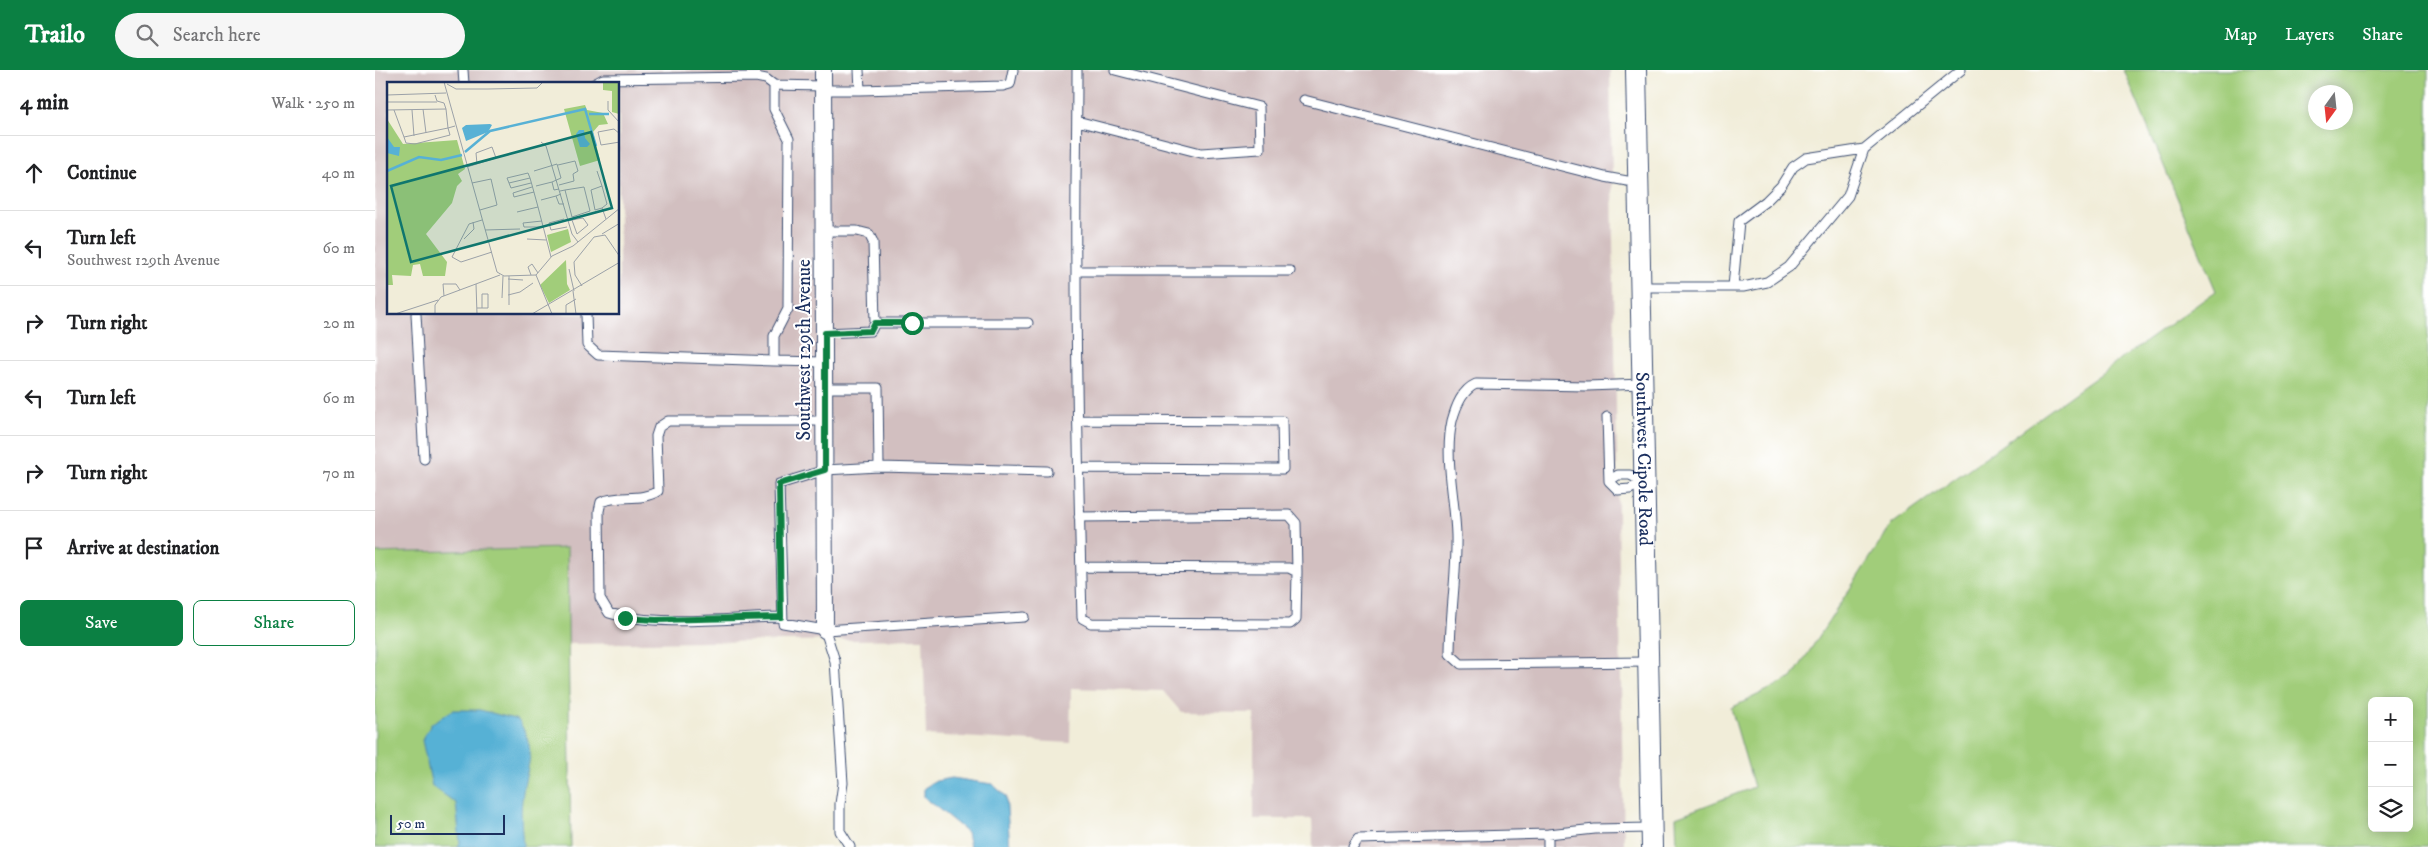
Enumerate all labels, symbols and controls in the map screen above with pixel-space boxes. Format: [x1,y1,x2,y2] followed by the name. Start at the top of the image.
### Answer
[115,13,465,58] search box
[25,20,85,50] text: Trailo
[133,21,161,49] icon: search
[173,24,261,47] text: Search here
[2224,24,2257,46] text: Map
[2285,24,2334,46] text: Layers
[2362,24,2403,46] text: Share
[387,82,620,315] inset map
[2308,85,2353,130] north arrow
[20,90,69,116] text: 4 min
[271,93,355,113] text: Walk · 250 m
[20,159,48,187] icon: ahead
[67,162,137,185] text: Continue
[322,163,355,183] text: 40 m
[67,227,136,250] text: Turn left
[20,234,48,262] icon: left
[323,238,355,258] text: 60 m
[67,250,220,270] text: Southwest 129th Avenue
[793,259,816,441] street label: Southwest 129th Avenue
[20,309,48,337] icon: right
[67,312,147,335] text: Turn right
[901,312,924,335] route start
[323,313,355,333] text: 20 m
[1631,372,1657,547] street label: Southwest Cipole Road
[20,384,48,412] icon: left
[67,387,136,410] text: Turn left
[323,388,355,408] text: 60 m
[20,459,48,487] icon: right
[67,462,147,485] text: Turn right
[323,463,355,483] text: 70 m
[20,534,48,562] icon: arrive
[67,537,219,560] text: Arrive at destination
[20,600,183,646] button: Save
[193,600,355,646] button: Share
[614,607,637,630] route end
[2368,697,2413,832] map controls
[2368,697,2413,742] button: +
[2368,742,2413,787] button: −
[2368,787,2413,832] button: layers
[390,812,505,835] scale bar
[397,815,425,833] text: 50 m

